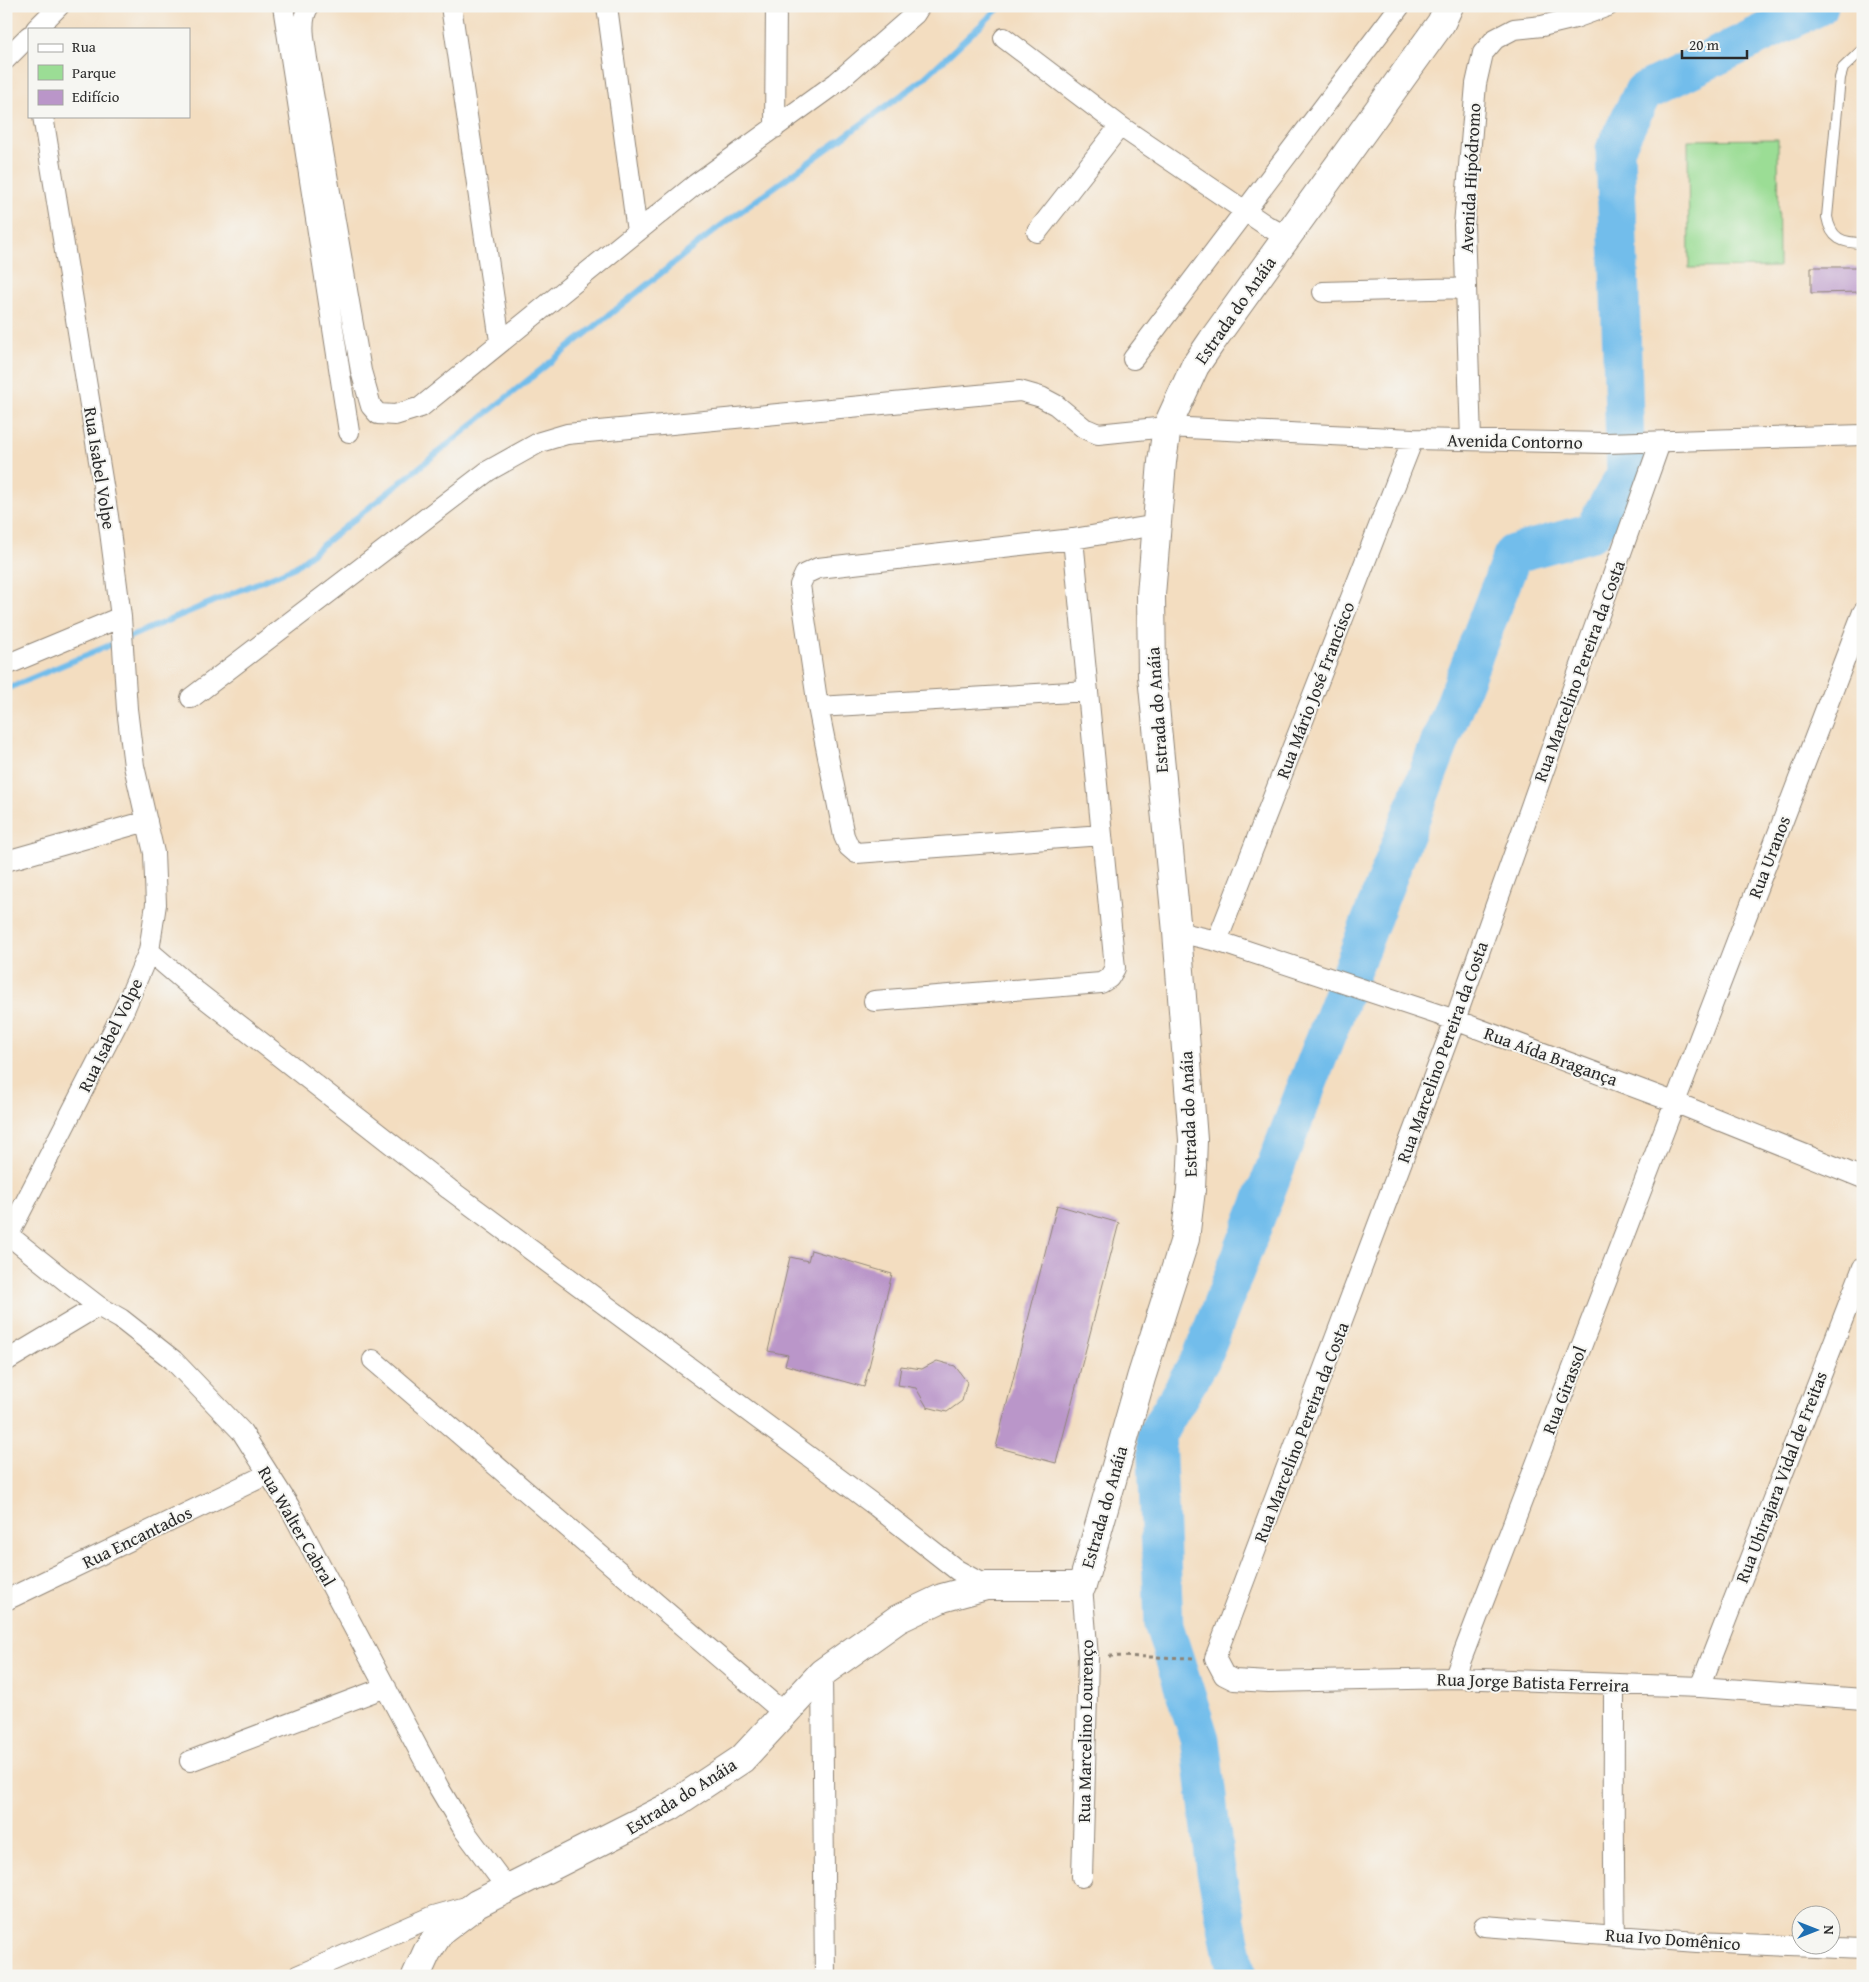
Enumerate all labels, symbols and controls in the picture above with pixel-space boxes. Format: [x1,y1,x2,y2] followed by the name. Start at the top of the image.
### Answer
[28,28,190,118] legend
[1682,28,1746,60] scale bar
[1689,34,1720,55] text: 20 m
[72,36,96,57] text: Rua
[72,62,116,83] text: Parque
[72,86,120,107] text: Edifício
[1453,102,1487,254] street label: Avenida Hipódromo
[1188,250,1283,369] street label: Estrada do Anáia
[77,405,123,531] street label: Rua Isabel Volpe
[1447,426,1583,456] street label: Avenida Contorno
[1526,556,1632,786] street label: Rua Marcelino Pereira da Costa
[1269,597,1361,783] street label: Rua Mário José Francisco
[1139,646,1175,774] street label: Estrada do Anáia
[1741,812,1797,902] street label: Rua Uranos
[1389,937,1495,1167] street label: Rua Marcelino Pereira da Costa
[71,974,149,1096] street label: Rua Isabel Volpe
[1480,1019,1622,1093] street label: Rua Aída Bragança
[1172,1050,1204,1178] street label: Estrada do Anáia
[1246,1317,1356,1546] street label: Rua Marcelino Pereira da Costa
[1535,1342,1593,1438] street label: Rua Girassol
[1728,1367,1834,1587] street label: Rua Ubirajara Vidal de Freitas
[1074,1442,1135,1571] street label: Estrada do Anáia
[251,1461,343,1591] street label: Rua Walter Cabral
[78,1499,196,1575] street label: Rua Encantados
[1070,1639,1100,1823] street label: Rua Marcelino Lourenço
[1436,1665,1630,1699] street label: Rua Jorge Batista Ferreira
[620,1751,742,1841] street label: Estrada do Anáia
[1792,1904,1842,1954] north arrow
[1604,1921,1742,1957] street label: Rua Ivo Domênico
[1819,1925,1839,1935] text: N

